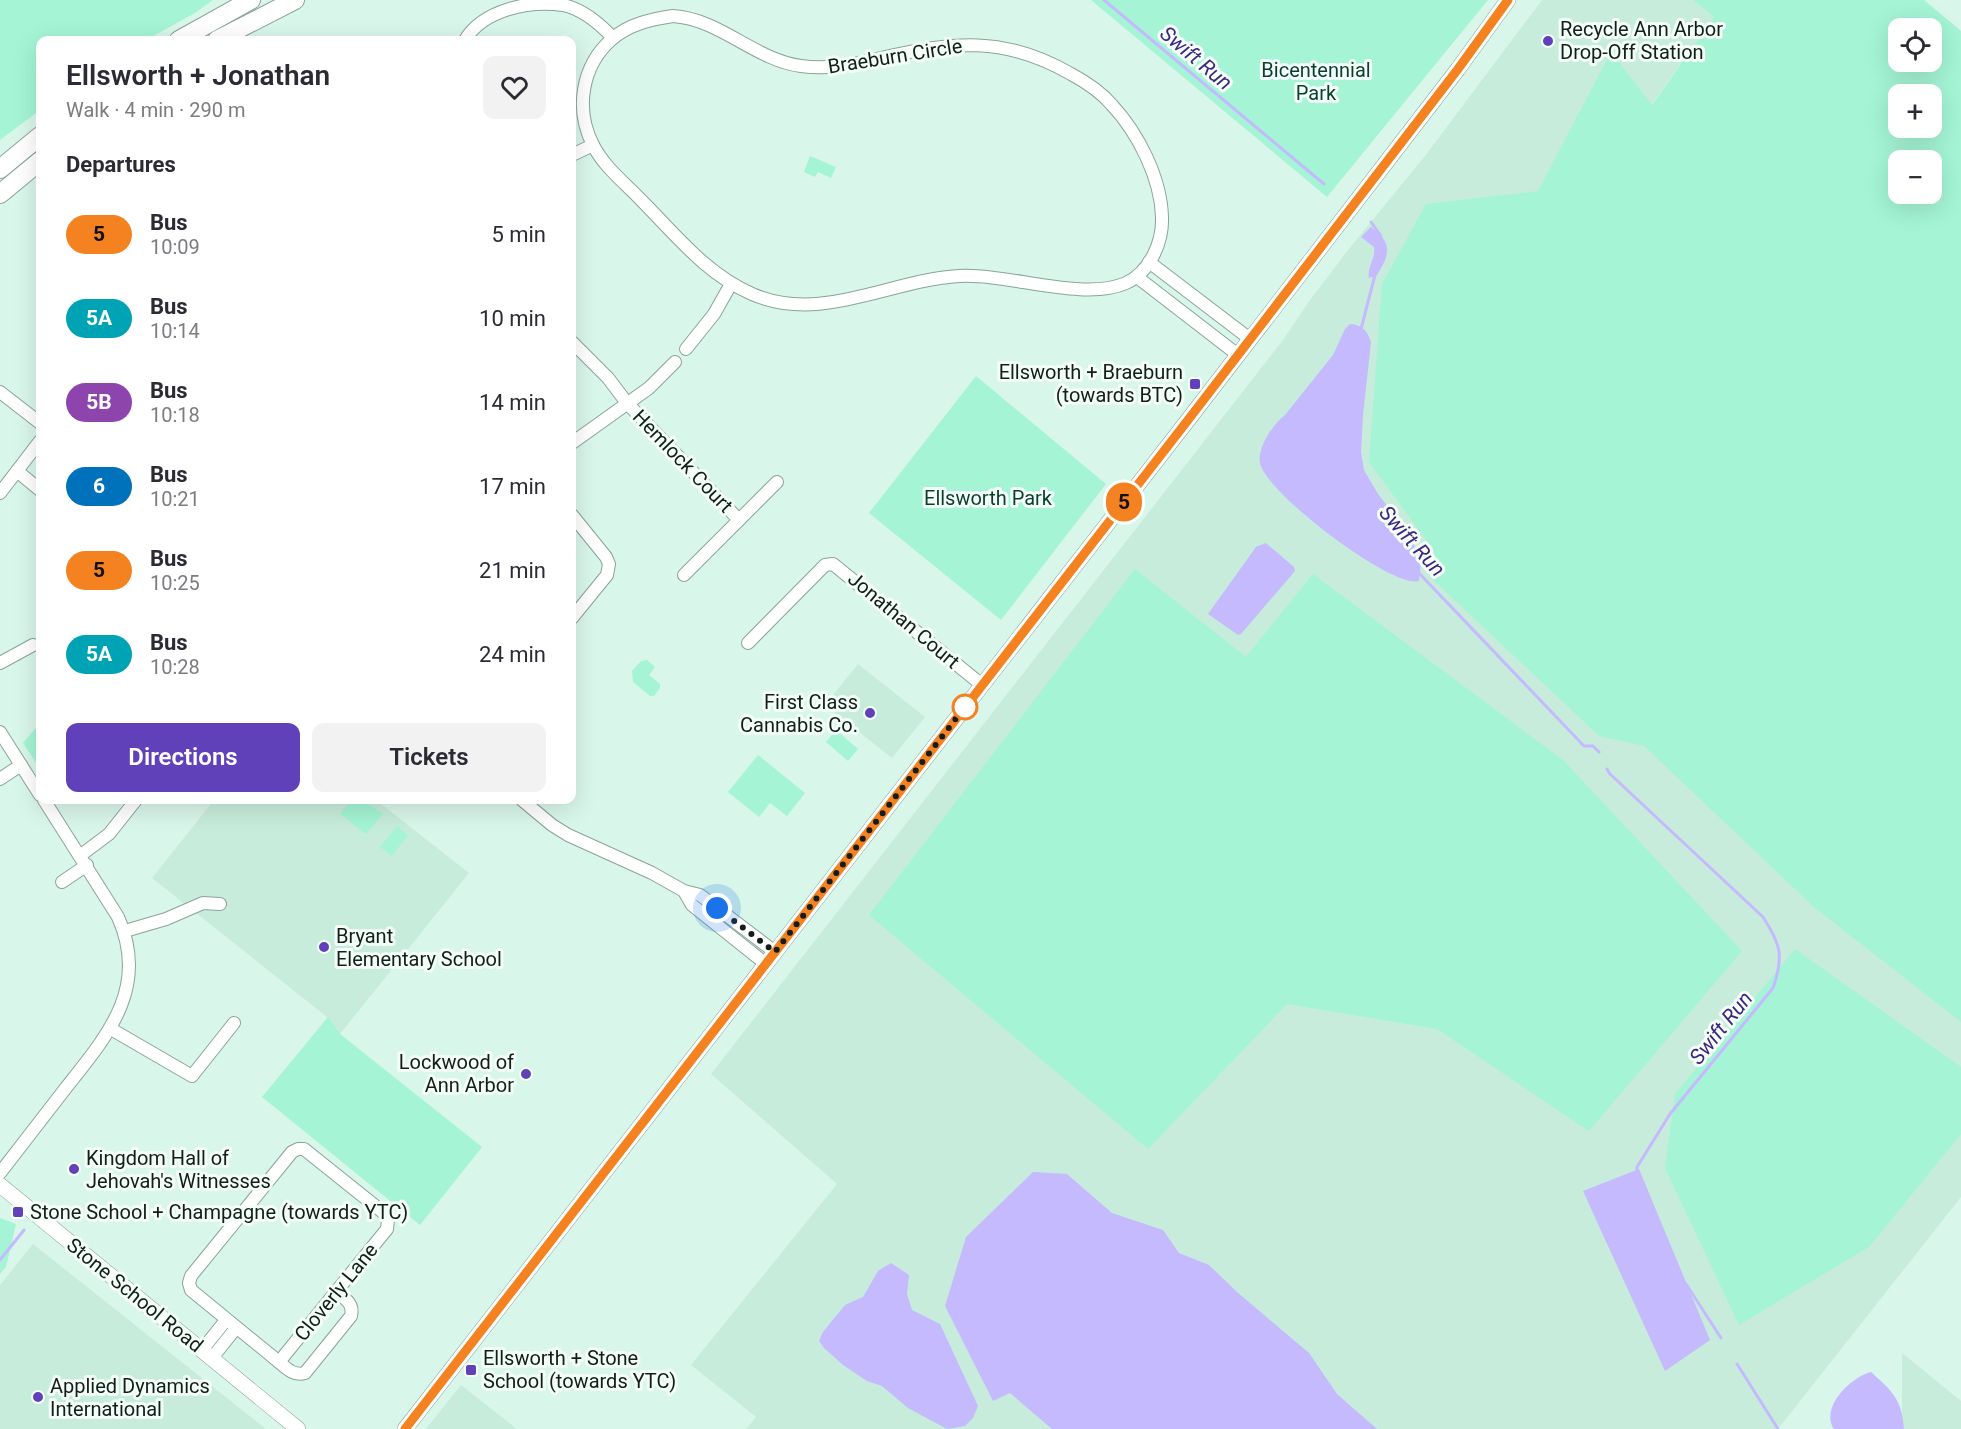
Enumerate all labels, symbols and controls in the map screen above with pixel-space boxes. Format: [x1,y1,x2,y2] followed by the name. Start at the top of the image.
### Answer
[1560,17,1723,64] place label: Recycle Ann Arbor Drop-Off Station
[1888,18,1942,204] map controls
[1888,18,1942,72] button: locate
[1155,21,1237,95] water label: Swift Run
[826,34,964,78] street label: Braeburn Circle
[1541,34,1555,48] marker: Recycle Ann Arbor Drop-Off Station
[483,56,546,119] button: heart
[1261,58,1371,105] park label: Bicentennial Park
[66,59,330,92] text: Ellsworth + Jonathan
[1888,84,1942,138] button: +
[66,98,245,122] text: Walk · 4 min · 290 m
[1888,150,1942,204] button: −
[66,152,176,177] text: Departures
[150,210,188,235] text: Bus
[93,222,105,246] text: 5
[491,222,546,247] text: 5 min
[150,235,200,259] text: 10:09
[150,294,188,319] text: Bus
[86,306,112,330] text: 5A
[479,306,546,331] text: 10 min
[150,319,200,343] text: 10:14
[999,360,1183,407] place label: Ellsworth + Braeburn (towards BTC)
[1188,377,1202,391] marker: Ellsworth + Braeburn (towards BTC)
[150,378,188,403] text: Bus
[86,390,112,414] text: 5B
[479,390,546,415] text: 14 min
[150,403,200,427] text: 10:18
[628,405,738,517] street label: Hemlock Court
[150,462,188,487] text: Bus
[93,474,105,498] text: 6
[479,474,546,499] text: 17 min
[1104,482,1144,522] line badge: 5
[924,486,1053,510] park label: Ellsworth Park
[150,487,200,511] text: 10:21
[1118,490,1130,514] text: 5
[1374,501,1450,581] water label: Swift Run
[150,546,188,571] text: Bus
[93,558,105,582] text: 5
[479,558,546,583] text: 21 min
[843,566,965,674] street label: Jonathan Court
[150,571,200,595] text: 10:25
[150,630,188,655] text: Bus
[86,642,112,666] text: 5A
[479,642,546,667] text: 24 min
[150,655,200,679] text: 10:28
[740,690,858,737] place label: First Class Cannabis Co.
[952,694,978,720] unlabelled marker
[863,706,877,720] marker: First Class Cannabis Co.
[66,723,300,792] button: Directions
[312,723,546,792] button: Tickets
[702,893,732,923] your location
[336,924,502,971] place label: Bryant Elementary School
[317,940,331,954] marker: Bryant Elementary School
[1685,987,1757,1069] water label: Swift Run
[399,1050,514,1097] place label: Lockwood of Ann Arbor
[519,1067,533,1081] marker: Lockwood of Ann Arbor
[86,1146,271,1193] place label: Kingdom Hall of Jehovah's Witnesses
[67,1162,81,1176] marker: Kingdom Hall of Jehovah's Witnesses
[30,1200,408,1224] place label: Stone School + Champagne (towards YTC)
[11,1205,25,1219] marker: Stone School + Champagne (towards YTC)
[62,1233,208,1357] street label: Stone School Road
[289,1238,383,1346] street label: Cloverly Lane
[483,1346,676,1393] place label: Ellsworth + Stone School (towards YTC)
[464,1363,478,1377] marker: Ellsworth + Stone School (towards YTC)
[50,1374,210,1421] place label: Applied Dynamics International
[31,1390,45,1404] marker: Applied Dynamics International

